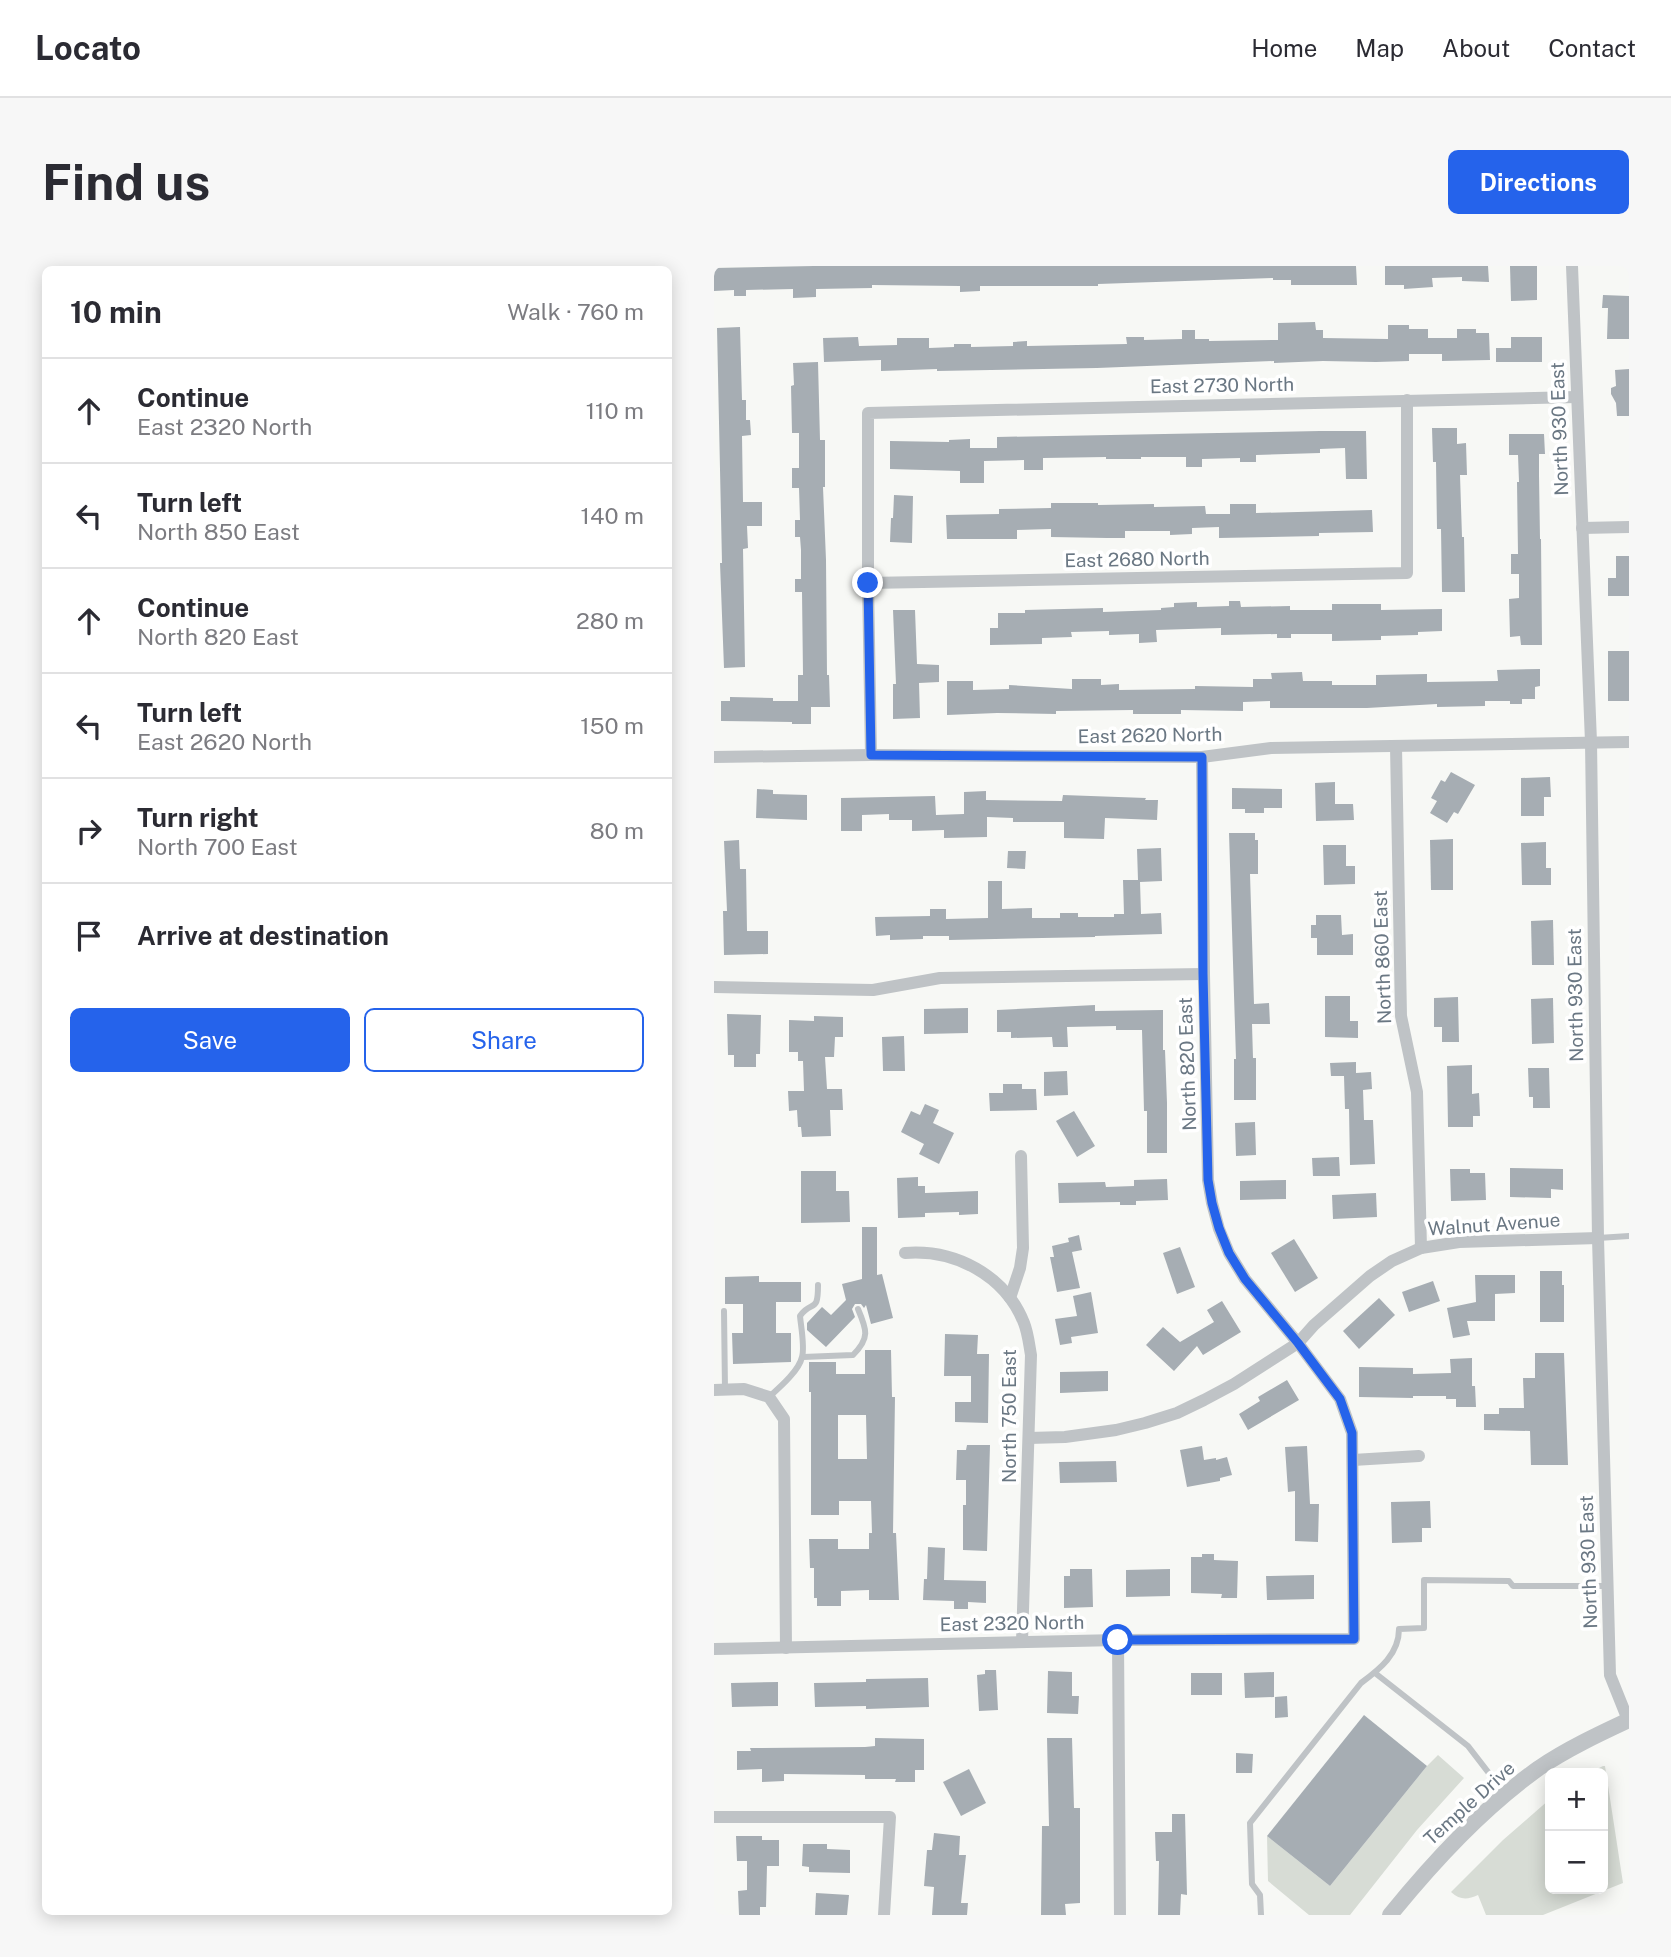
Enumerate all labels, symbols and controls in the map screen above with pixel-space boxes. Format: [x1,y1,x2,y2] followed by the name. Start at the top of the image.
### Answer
[35,29,141,67] text: Locato
[1251,34,1317,62] text: Home
[1355,34,1404,62] text: Map
[1442,34,1510,62] text: About
[1548,34,1636,62] text: Contact
[1448,150,1629,214] button: Directions
[42,153,210,211] text: Find us
[70,294,162,330] text: 10 min
[507,298,644,325] text: Walk · 760 m
[1546,362,1572,496] street label: North 930 East
[1150,373,1294,397] street label: East 2730 North
[137,382,249,413] text: Continue
[70,392,108,430] icon: ahead
[586,397,644,424] text: 110 m
[137,413,312,440] text: East 2320 North
[137,487,242,518] text: Turn left
[70,497,108,535] icon: left
[581,502,644,529] text: 140 m
[137,518,300,545] text: North 850 East
[1064,547,1210,571] street label: East 2680 North
[852,567,883,598] route end
[137,592,249,623] text: Continue
[70,602,108,640] icon: ahead
[576,607,644,634] text: 280 m
[137,623,299,650] text: North 820 East
[137,697,242,728] text: Turn left
[70,707,108,745] icon: left
[580,712,644,739] text: 150 m
[1077,723,1223,747] street label: East 2620 North
[137,728,312,755] text: East 2620 North
[137,802,259,833] text: Turn right
[70,812,108,850] icon: right
[590,817,644,844] text: 80 m
[137,833,298,860] text: North 700 East
[1369,890,1395,1024] street label: North 860 East
[70,917,108,955] icon: arrive
[137,920,389,951] text: Arrive at destination
[1563,928,1587,1062] street label: North 930 East
[1174,997,1200,1131] street label: North 820 East
[70,1008,350,1072] button: Save
[364,1008,644,1072] button: Share
[1427,1208,1561,1240] street label: Walnut Avenue
[998,1349,1020,1483] street label: North 750 East
[1575,1495,1601,1629] street label: North 930 East
[939,1611,1085,1635] street label: East 2320 North
[1102,1624,1133,1655] route start
[1419,1757,1519,1849] street label: Temple Drive
[1545,1768,1608,1894] map controls
[1545,1768,1608,1831] button: +
[1545,1831,1608,1894] button: −

